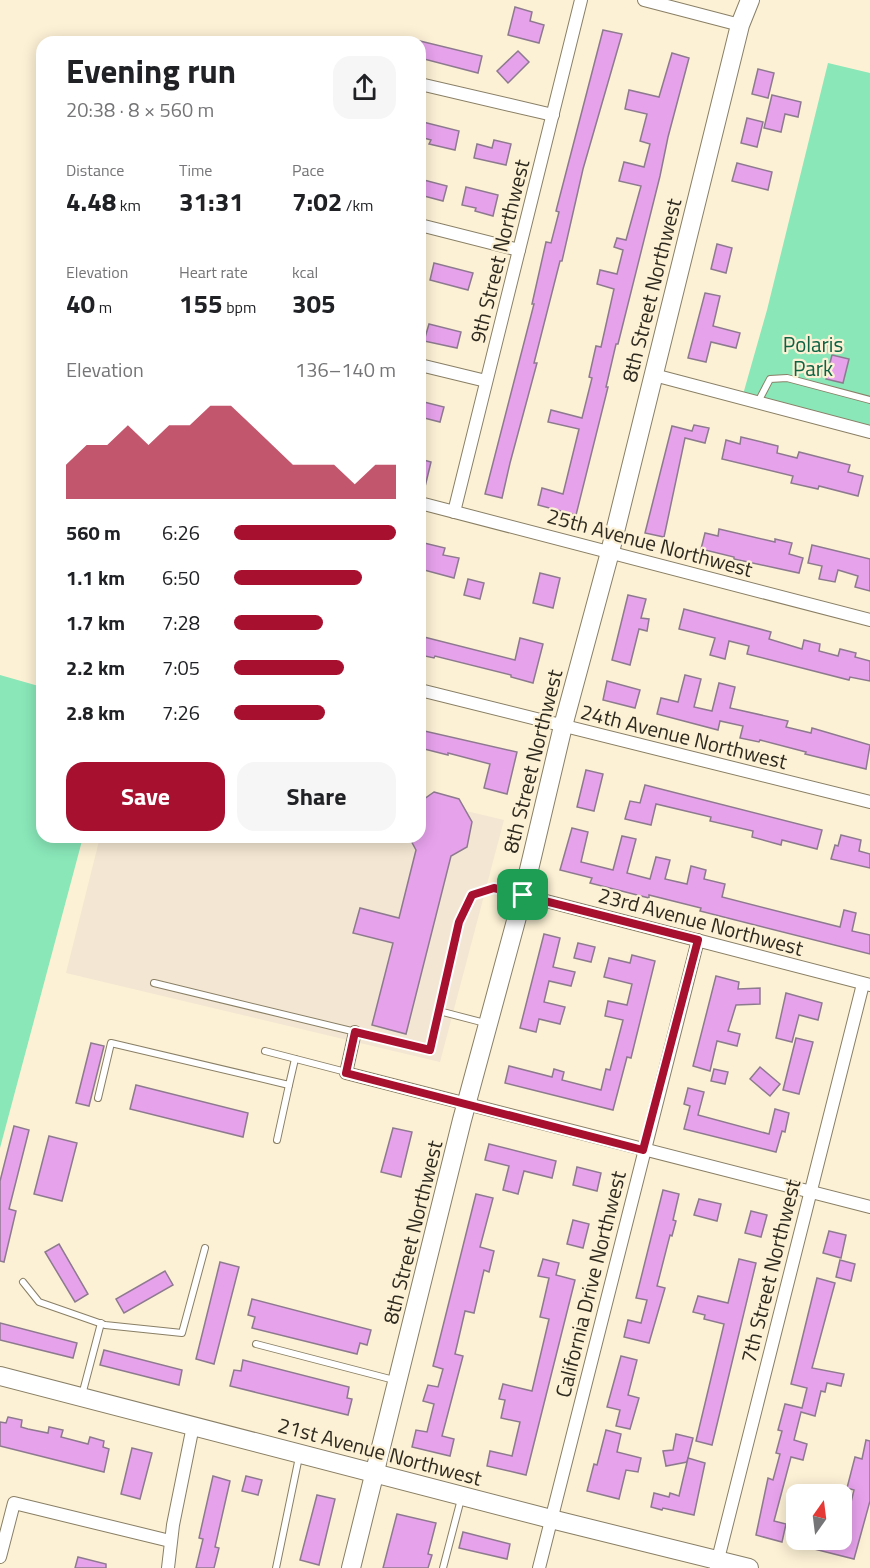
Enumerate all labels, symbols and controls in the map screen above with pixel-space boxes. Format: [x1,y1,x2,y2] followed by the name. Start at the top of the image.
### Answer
[66,46,236,96] text: Evening run
[333,56,396,119] button: share
[66,94,214,125] text: 20:38 · 8 × 560 m
[461,155,537,346] street label: 9th Street Northwest
[66,158,124,182] text: Distance
[179,158,212,182] text: Time
[292,158,324,182] text: Pace
[66,182,116,221] text: 4.48
[179,182,244,221] text: 31:31
[292,182,342,221] text: 7:02
[116,193,141,217] text: km
[342,193,374,217] text: /km
[613,194,689,385] street label: 8th Street Northwest
[66,260,128,284] text: Elevation
[179,260,248,284] text: Heart rate
[292,260,318,284] text: kcal
[66,284,95,323] text: 40
[179,284,223,323] text: 155
[292,284,336,323] text: 305
[95,295,112,319] text: m
[223,295,256,319] text: bpm
[783,328,843,384] park label: Polaris Park
[66,354,144,385] text: Elevation
[295,354,396,385] text: 136–140 m
[544,499,757,585] street label: 25th Avenue Northwest
[66,517,121,548] text: 560 m
[162,517,200,548] text: 6:26
[66,562,125,593] text: 1.1 km
[162,562,200,593] text: 6:50
[66,607,125,638] text: 1.7 km
[162,607,200,638] text: 7:28
[66,652,125,683] text: 2.2 km
[162,652,200,683] text: 7:05
[494,665,570,856] street label: 8th Street Northwest
[577,695,791,777] street label: 24th Avenue Northwest
[66,697,125,728] text: 2.8 km
[162,697,200,728] text: 7:26
[66,762,225,831] button: Save
[237,762,396,831] button: Share
[497,869,548,920] pin
[506,878,539,911] icon: arrive
[595,878,808,964] street label: 23rd Avenue Northwest
[374,1136,450,1327] street label: 8th Street Northwest
[546,1167,634,1401] street label: California Drive Northwest
[732,1175,808,1366] street label: 7th Street Northwest
[274,1408,486,1494] street label: 21st Avenue Northwest
[786,1484,852,1550] north arrow
[786,1484,852,1550] map controls

